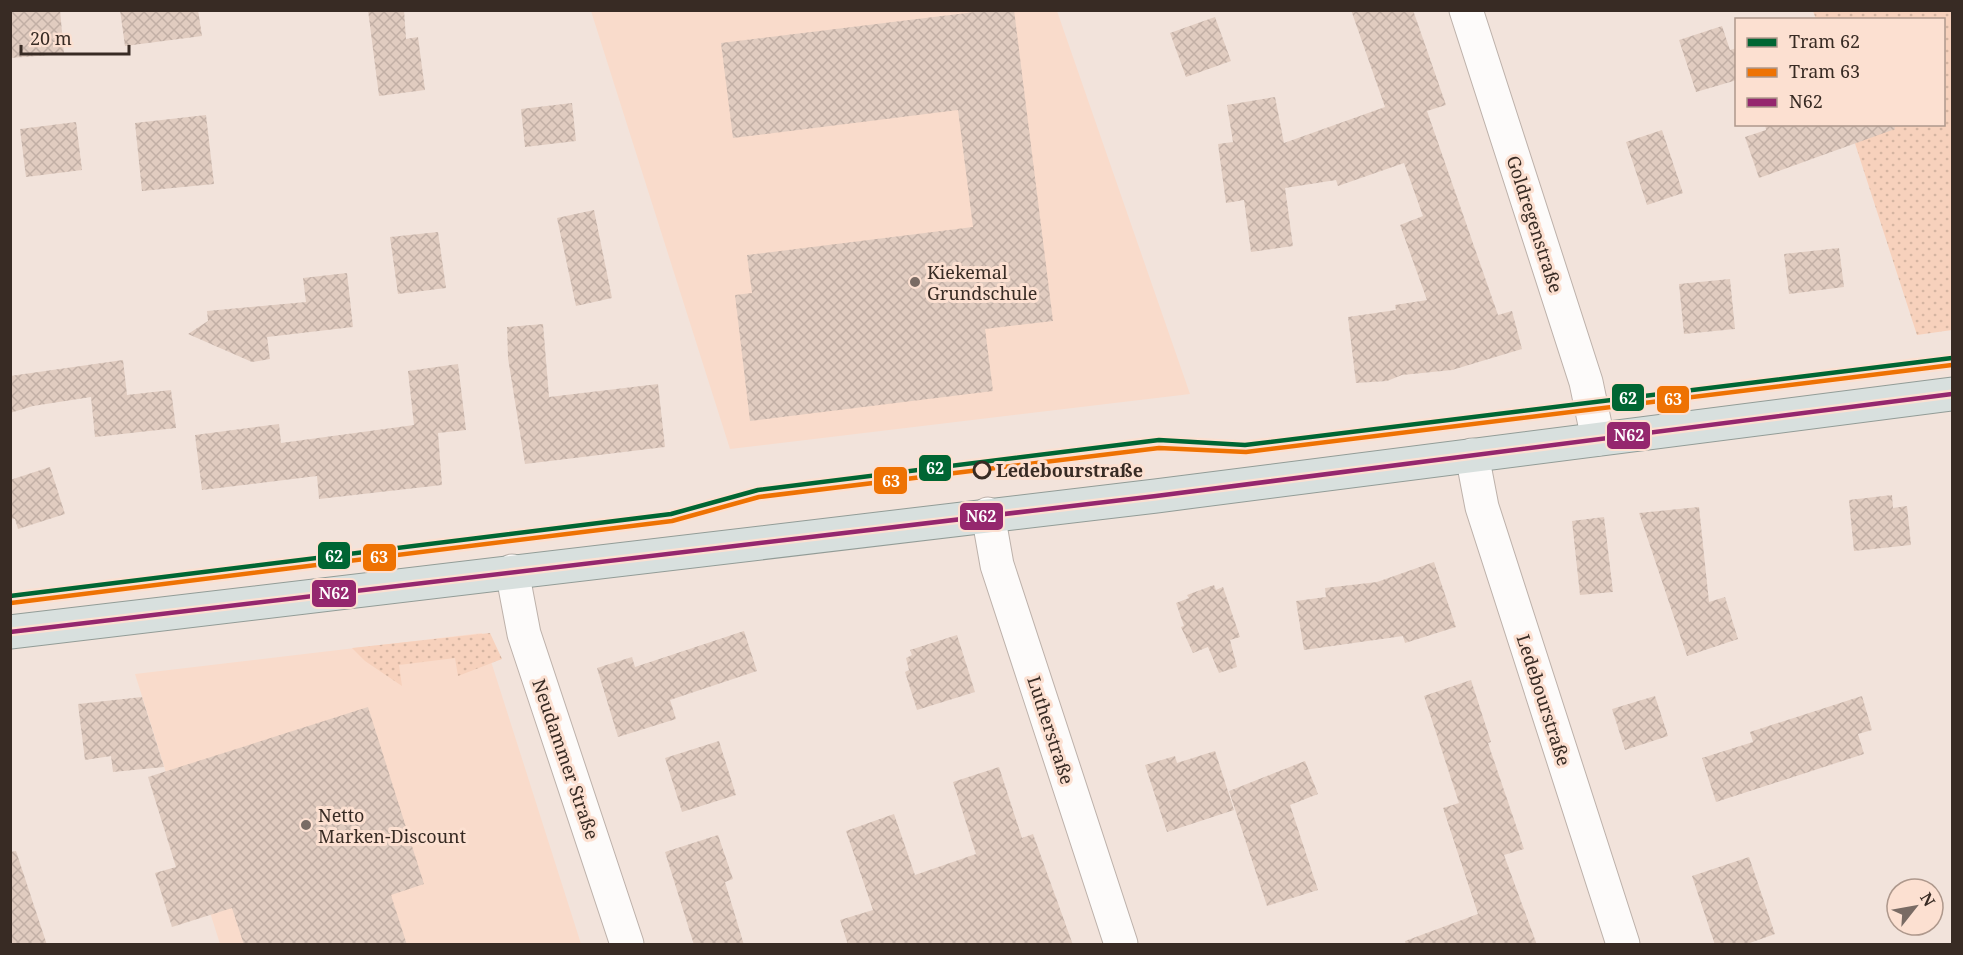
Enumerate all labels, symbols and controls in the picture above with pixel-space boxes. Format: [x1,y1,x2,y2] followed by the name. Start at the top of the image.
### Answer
[21,18,129,56] scale bar
[1735,18,1945,126] legend
[30,26,72,50] text: 20 m
[1789,29,1860,53] text: Tram 62
[1789,59,1860,83] text: Tram 63
[1789,89,1823,113] text: N62
[1502,152,1568,296] street label: Goldregenstraße
[927,260,1037,305] place label: Kiekemal Grundschule
[908,275,922,289] marker: Kiekemal Grundschule
[1611,383,1645,412] line badge: 62
[1656,385,1690,414] line badge: 63
[1619,387,1637,409] text: 62
[1664,388,1682,410] text: 63
[1606,421,1651,450] line badge: N62
[1614,424,1644,446] text: N62
[918,454,952,482] line badge: 62
[926,457,944,479] text: 62
[996,458,1143,482] place label: Ledebourstraße
[973,461,991,479] marker: Ledebourstraße
[873,466,908,495] line badge: 63
[882,470,900,492] text: 63
[959,502,1004,531] line badge: N62
[966,505,996,527] text: N62
[317,541,351,570] line badge: 62
[362,543,397,572] line badge: 63
[325,545,343,567] text: 62
[370,546,388,568] text: 63
[311,579,357,608] line badge: N62
[319,582,349,604] text: N62
[1511,631,1577,769] street label: Ledebourstraße
[1022,673,1080,787] street label: Lutherstraße
[527,675,605,843] street label: Neudammer Straße
[318,803,466,848] place label: Netto Marken-Discount
[299,818,313,832] marker: Netto Marken-Discount
[1885,877,1945,937] north arrow
[1915,888,1941,911] text: N

